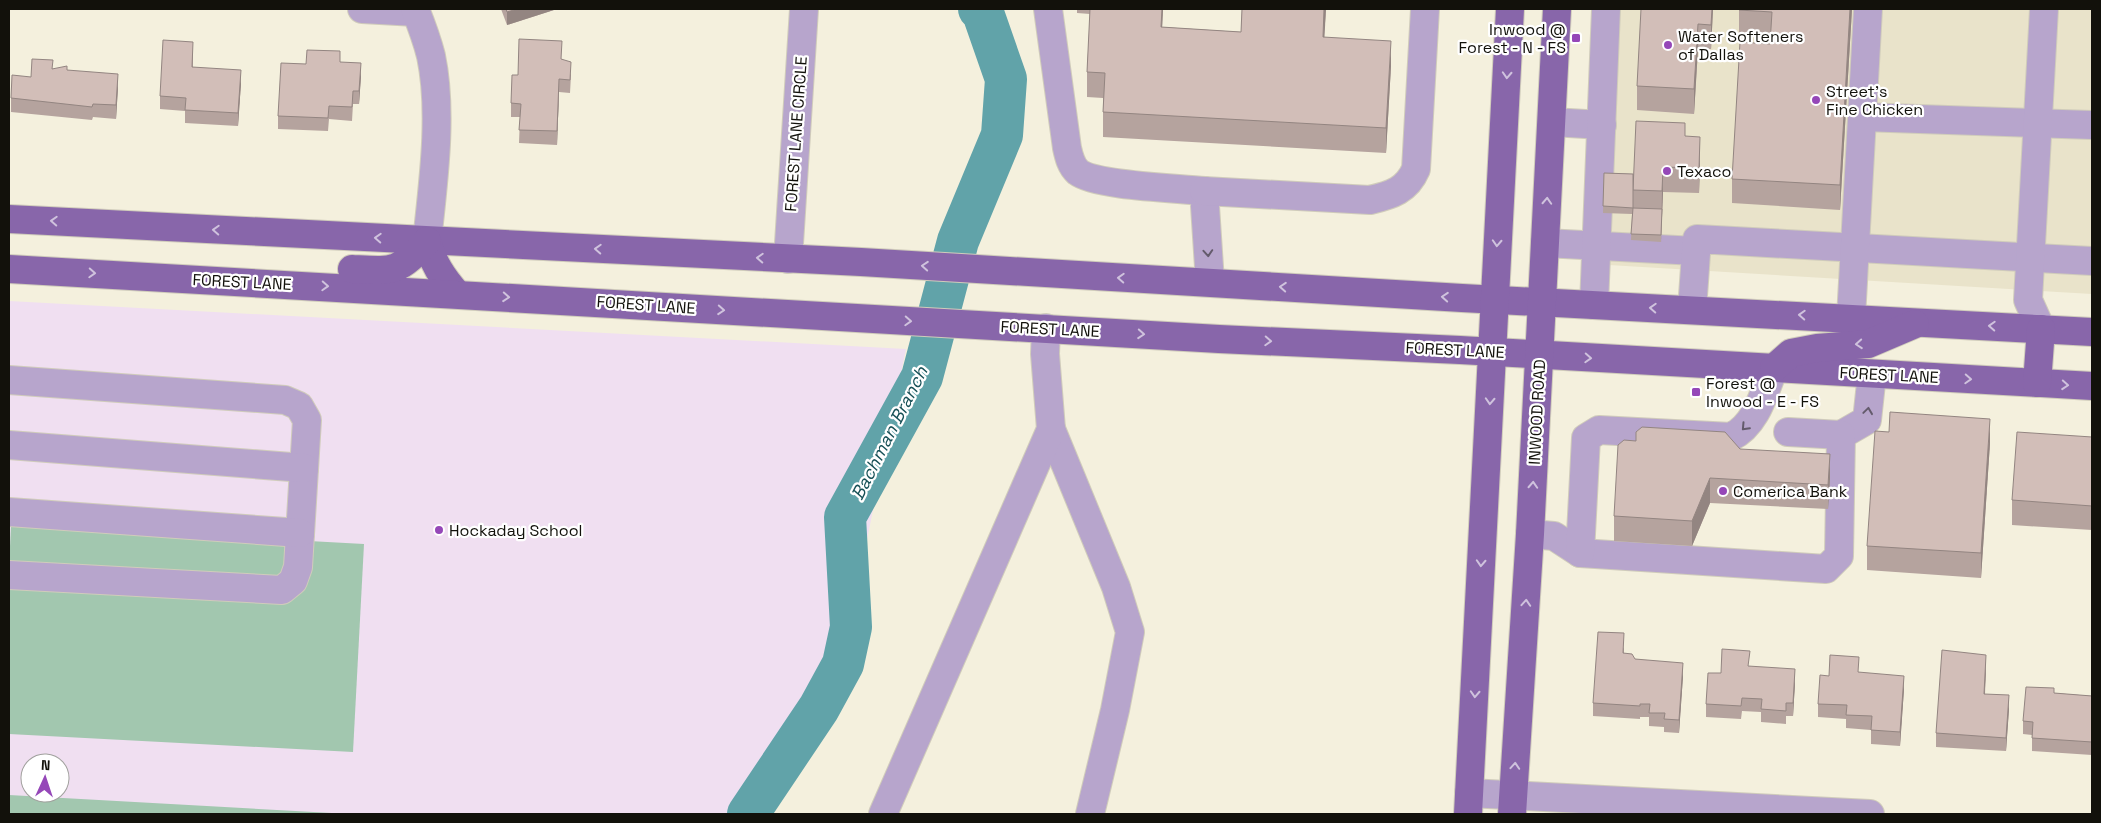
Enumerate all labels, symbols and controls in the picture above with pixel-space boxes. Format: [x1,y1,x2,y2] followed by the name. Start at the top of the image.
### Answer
[1459,19,1566,58] place label: Inwood @ Forest - N - FS
[1678,26,1804,65] place label: Water Softeners of Dallas
[1570,32,1582,44] marker: Inwood @ Forest - N - FS
[1662,39,1674,51] marker: Water Softeners of Dallas
[780,56,812,212] street label: FOREST LANE CIRCLE
[1501,71,1512,79] one-way arrow
[1826,81,1923,120] place label: Street's Fine Chicken
[1810,94,1822,106] marker: Street's Fine Chicken
[1677,161,1731,182] place label: Texaco
[1661,165,1673,177] marker: Texaco
[1542,196,1553,204] one-way arrow
[50,216,58,226] one-way arrow
[212,224,220,235] one-way arrow
[374,233,382,244] one-way arrow
[1492,239,1503,247] one-way arrow
[593,244,601,255] one-way arrow
[1202,249,1213,257] one-way arrow
[756,252,764,263] one-way arrow
[920,261,928,272] one-way arrow
[89,268,97,279] one-way arrow
[192,269,292,295] street label: FOREST LANE
[1117,272,1125,283] one-way arrow
[321,281,329,292] one-way arrow
[1279,282,1287,293] one-way arrow
[502,291,510,302] one-way arrow
[596,291,696,319] street label: FOREST LANE
[1441,292,1449,303] one-way arrow
[1649,302,1657,313] one-way arrow
[717,304,725,315] one-way arrow
[1798,310,1806,321] one-way arrow
[905,316,913,327] one-way arrow
[1000,316,1100,342] street label: FOREST LANE
[1988,320,1996,331] one-way arrow
[1137,329,1145,340] one-way arrow
[1264,336,1272,347] one-way arrow
[1405,337,1505,363] street label: FOREST LANE
[1854,339,1862,350] one-way arrow
[1585,352,1593,363] one-way arrow
[1524,359,1550,465] street label: INWOOD ROAD
[845,361,933,504] water label: Bachman Branch
[1839,362,1939,388] street label: FOREST LANE
[1706,373,1819,412] place label: Forest @ Inwood - E - FS
[1964,373,1972,384] one-way arrow
[2061,379,2069,390] one-way arrow
[1690,386,1702,398] marker: Forest @ Inwood - E - FS
[1484,397,1495,405] one-way arrow
[1862,407,1873,415] one-way arrow
[1742,421,1751,430] one-way arrow
[1527,481,1538,489] one-way arrow
[1733,481,1848,502] place label: Comerica Bank
[1717,485,1729,497] marker: Comerica Bank
[449,520,582,541] place label: Hockaday School
[433,524,445,536] marker: Hockaday School
[1476,559,1487,567] one-way arrow
[1520,599,1531,607] one-way arrow
[1469,691,1480,699] one-way arrow
[20,753,70,803] north arrow
[41,756,51,774] text: N
[1510,761,1521,769] one-way arrow

